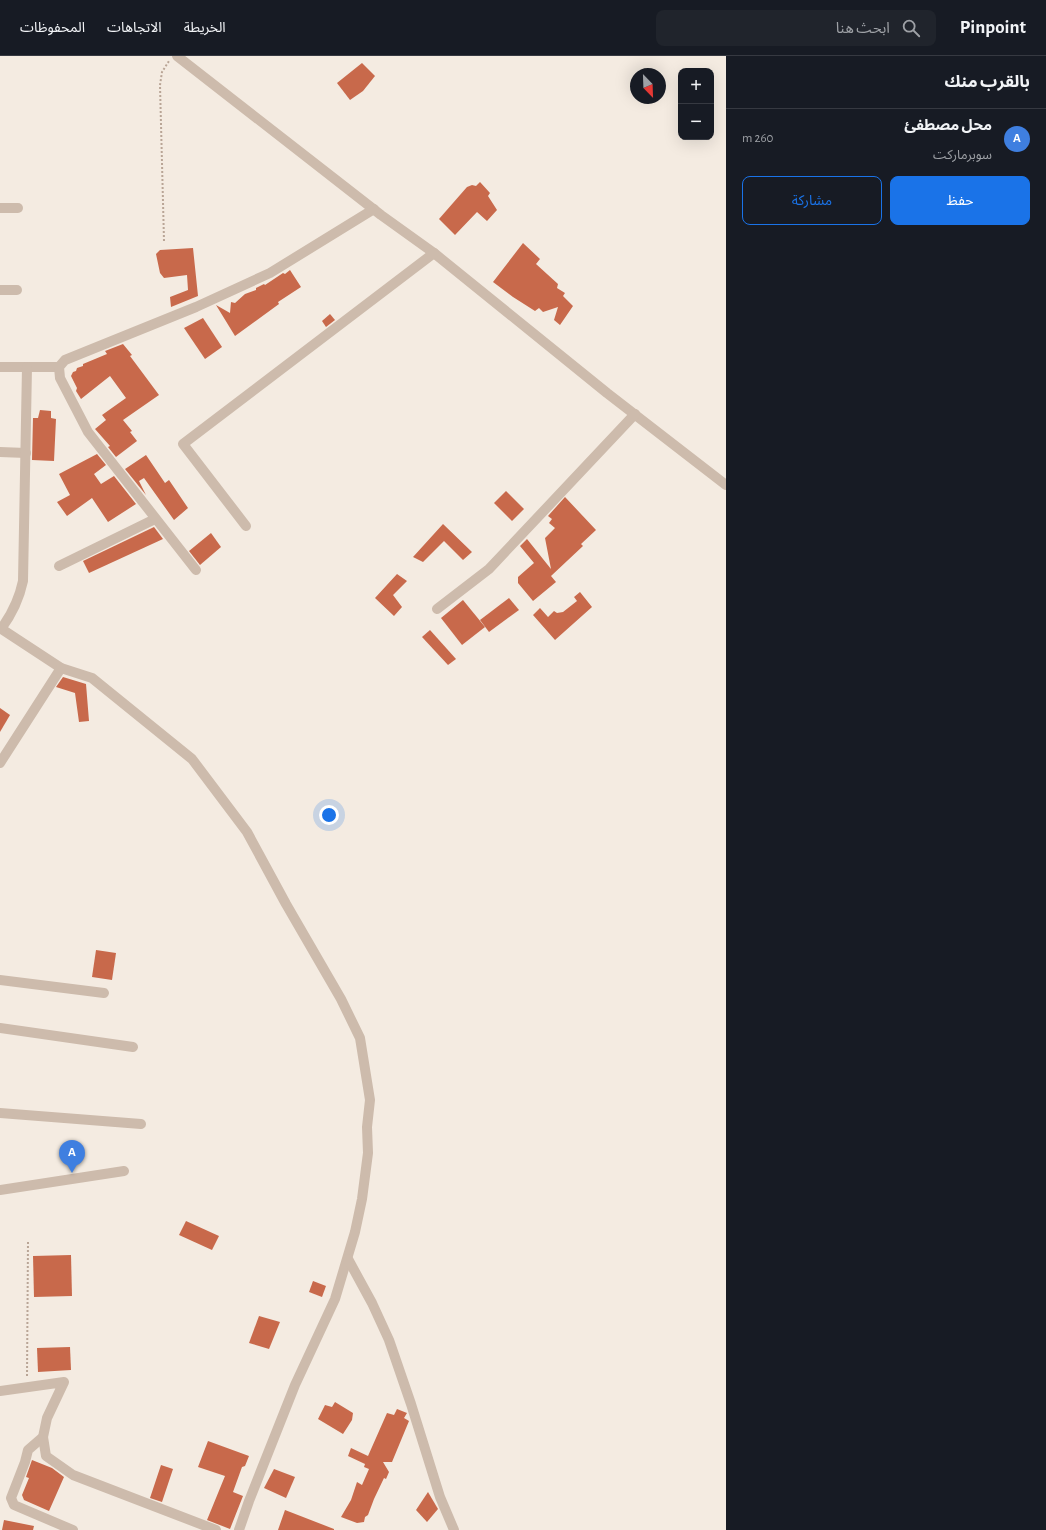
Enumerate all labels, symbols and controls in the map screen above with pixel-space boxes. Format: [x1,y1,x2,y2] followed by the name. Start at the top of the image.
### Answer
[656,10,936,46] search box
[900,17,922,39] icon: search
[960,18,1026,37] text: Pinpoint
[20,21,85,35] text: المحفوظات
[107,21,162,35] text: الاتجاهات
[184,21,226,35] text: الخريطة
[836,21,890,36] text: ابحث هنا
[630,68,666,104] north arrow
[678,68,714,140] map controls
[678,68,714,104] button: +
[945,73,1030,90] text: بالقرب منك
[678,104,714,140] button: −
[904,118,992,133] text: محل مصطفئ
[742,132,773,145] text: 260 m
[1013,132,1021,145] text: A
[933,149,992,162] text: سوبرماركت
[742,176,882,225] button: مشاركة
[890,176,1030,225] button: حفظ
[319,805,339,825] your location
[59,1140,85,1173] pin: A

